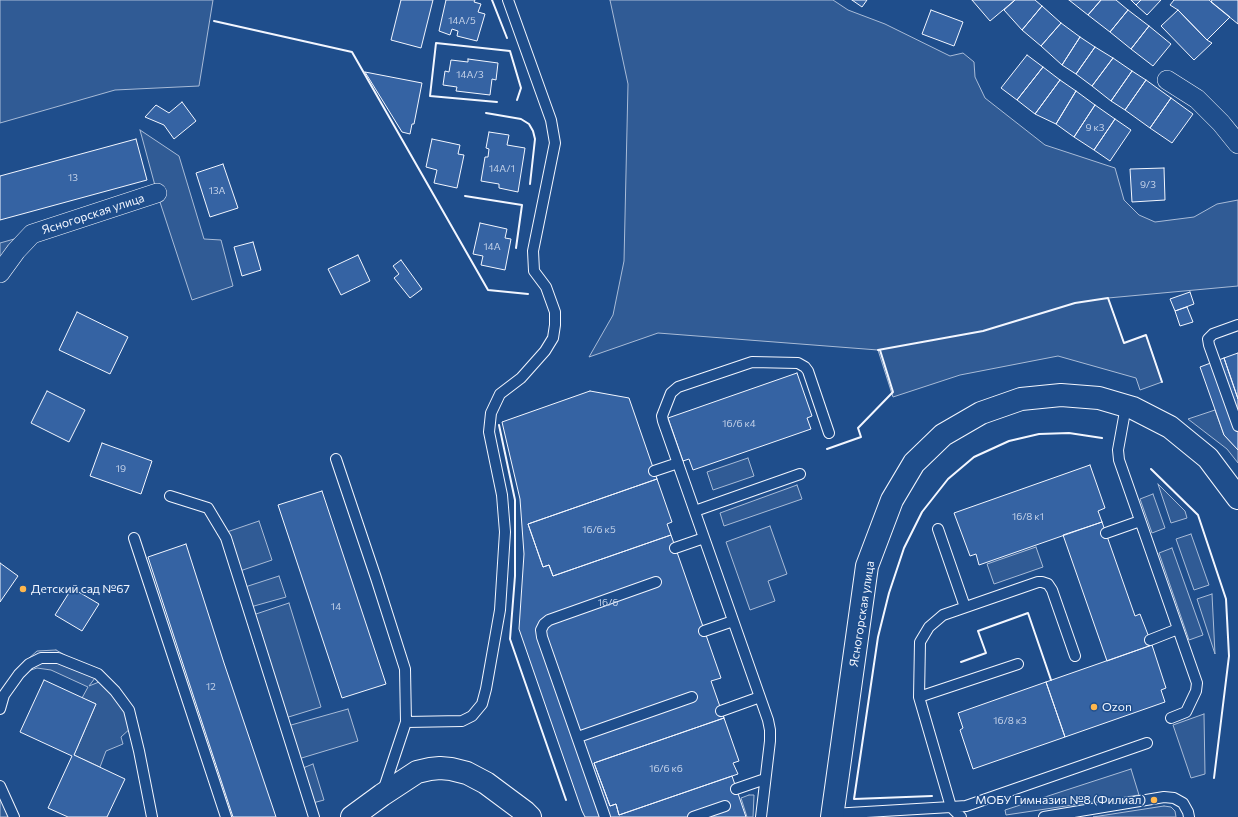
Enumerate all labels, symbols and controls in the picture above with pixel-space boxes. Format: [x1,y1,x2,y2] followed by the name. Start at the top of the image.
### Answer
[448,15,476,27] house number: 14А/5
[456,69,484,81] house number: 14А/3
[1085,122,1105,134] house number: 9 к3
[489,163,515,175] house number: 14А/1
[68,172,78,184] house number: 13
[1140,179,1156,191] house number: 9/3
[209,185,225,197] house number: 13А
[40,191,146,237] street label: Ясногорская улица
[483,241,501,253] house number: 14А
[722,418,756,430] house number: 16/6 к4
[116,463,126,475] house number: 19
[1012,511,1044,523] house number: 16/8 к1
[582,524,616,536] house number: 16/6 к5
[846,560,878,668] street label: Ясногорская улица
[31,582,130,596] place label: Детский сад №67
[18,584,28,594] marker: Детский сад №67
[598,597,618,609] house number: 16/6
[331,601,341,613] house number: 14
[206,681,216,693] house number: 12
[1102,700,1132,714] place label: Ozon
[1089,702,1099,712] marker: Ozon
[993,715,1027,727] house number: 16/8 к3
[649,763,683,775] house number: 16/6 к6
[975,793,1146,807] place label: МОБУ Гимназия №8 (Филиал)
[1149,795,1159,805] marker: МОБУ Гимназия №8 (Филиал)

